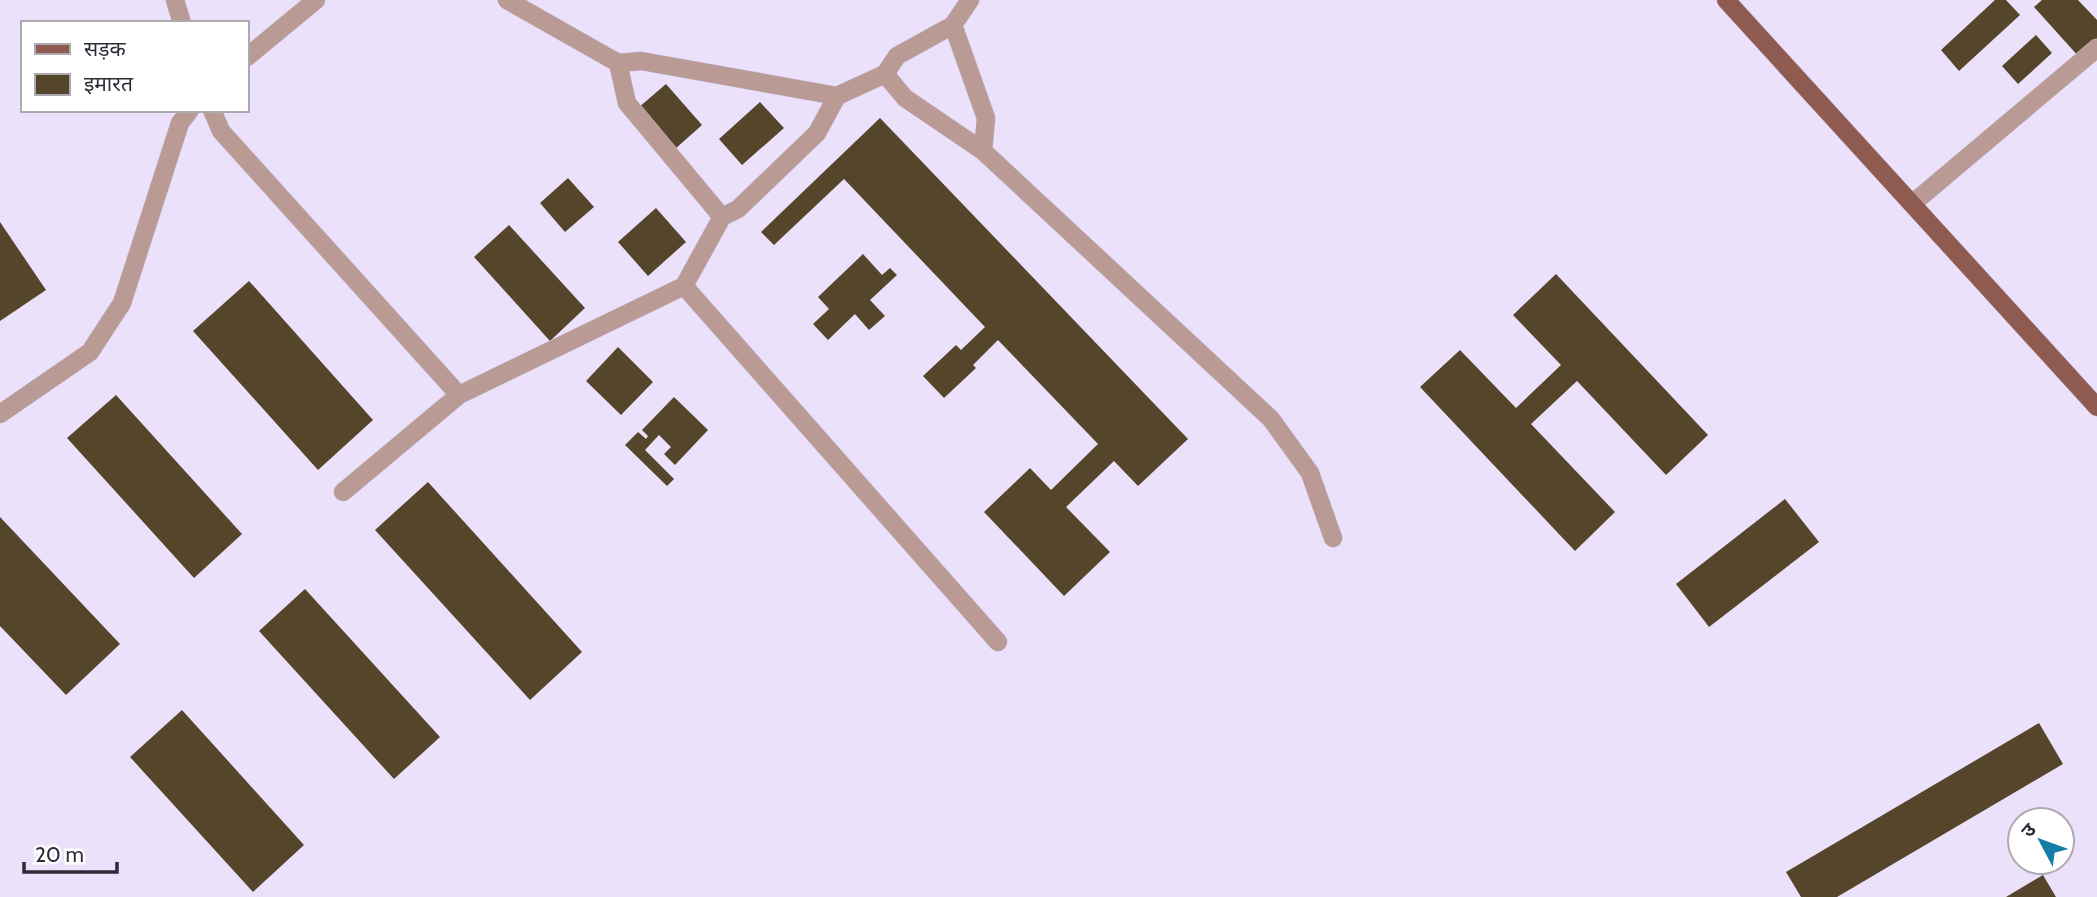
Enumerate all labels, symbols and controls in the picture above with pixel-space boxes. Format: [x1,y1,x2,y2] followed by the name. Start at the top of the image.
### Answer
[21,21,248,112] legend
[84,36,126,61] text: सड़क
[84,71,134,96] text: इमारत
[2006,806,2076,876] north arrow
[2016,818,2041,842] text: उ
[24,830,117,874] scale bar
[35,842,84,867] text: 20 m

